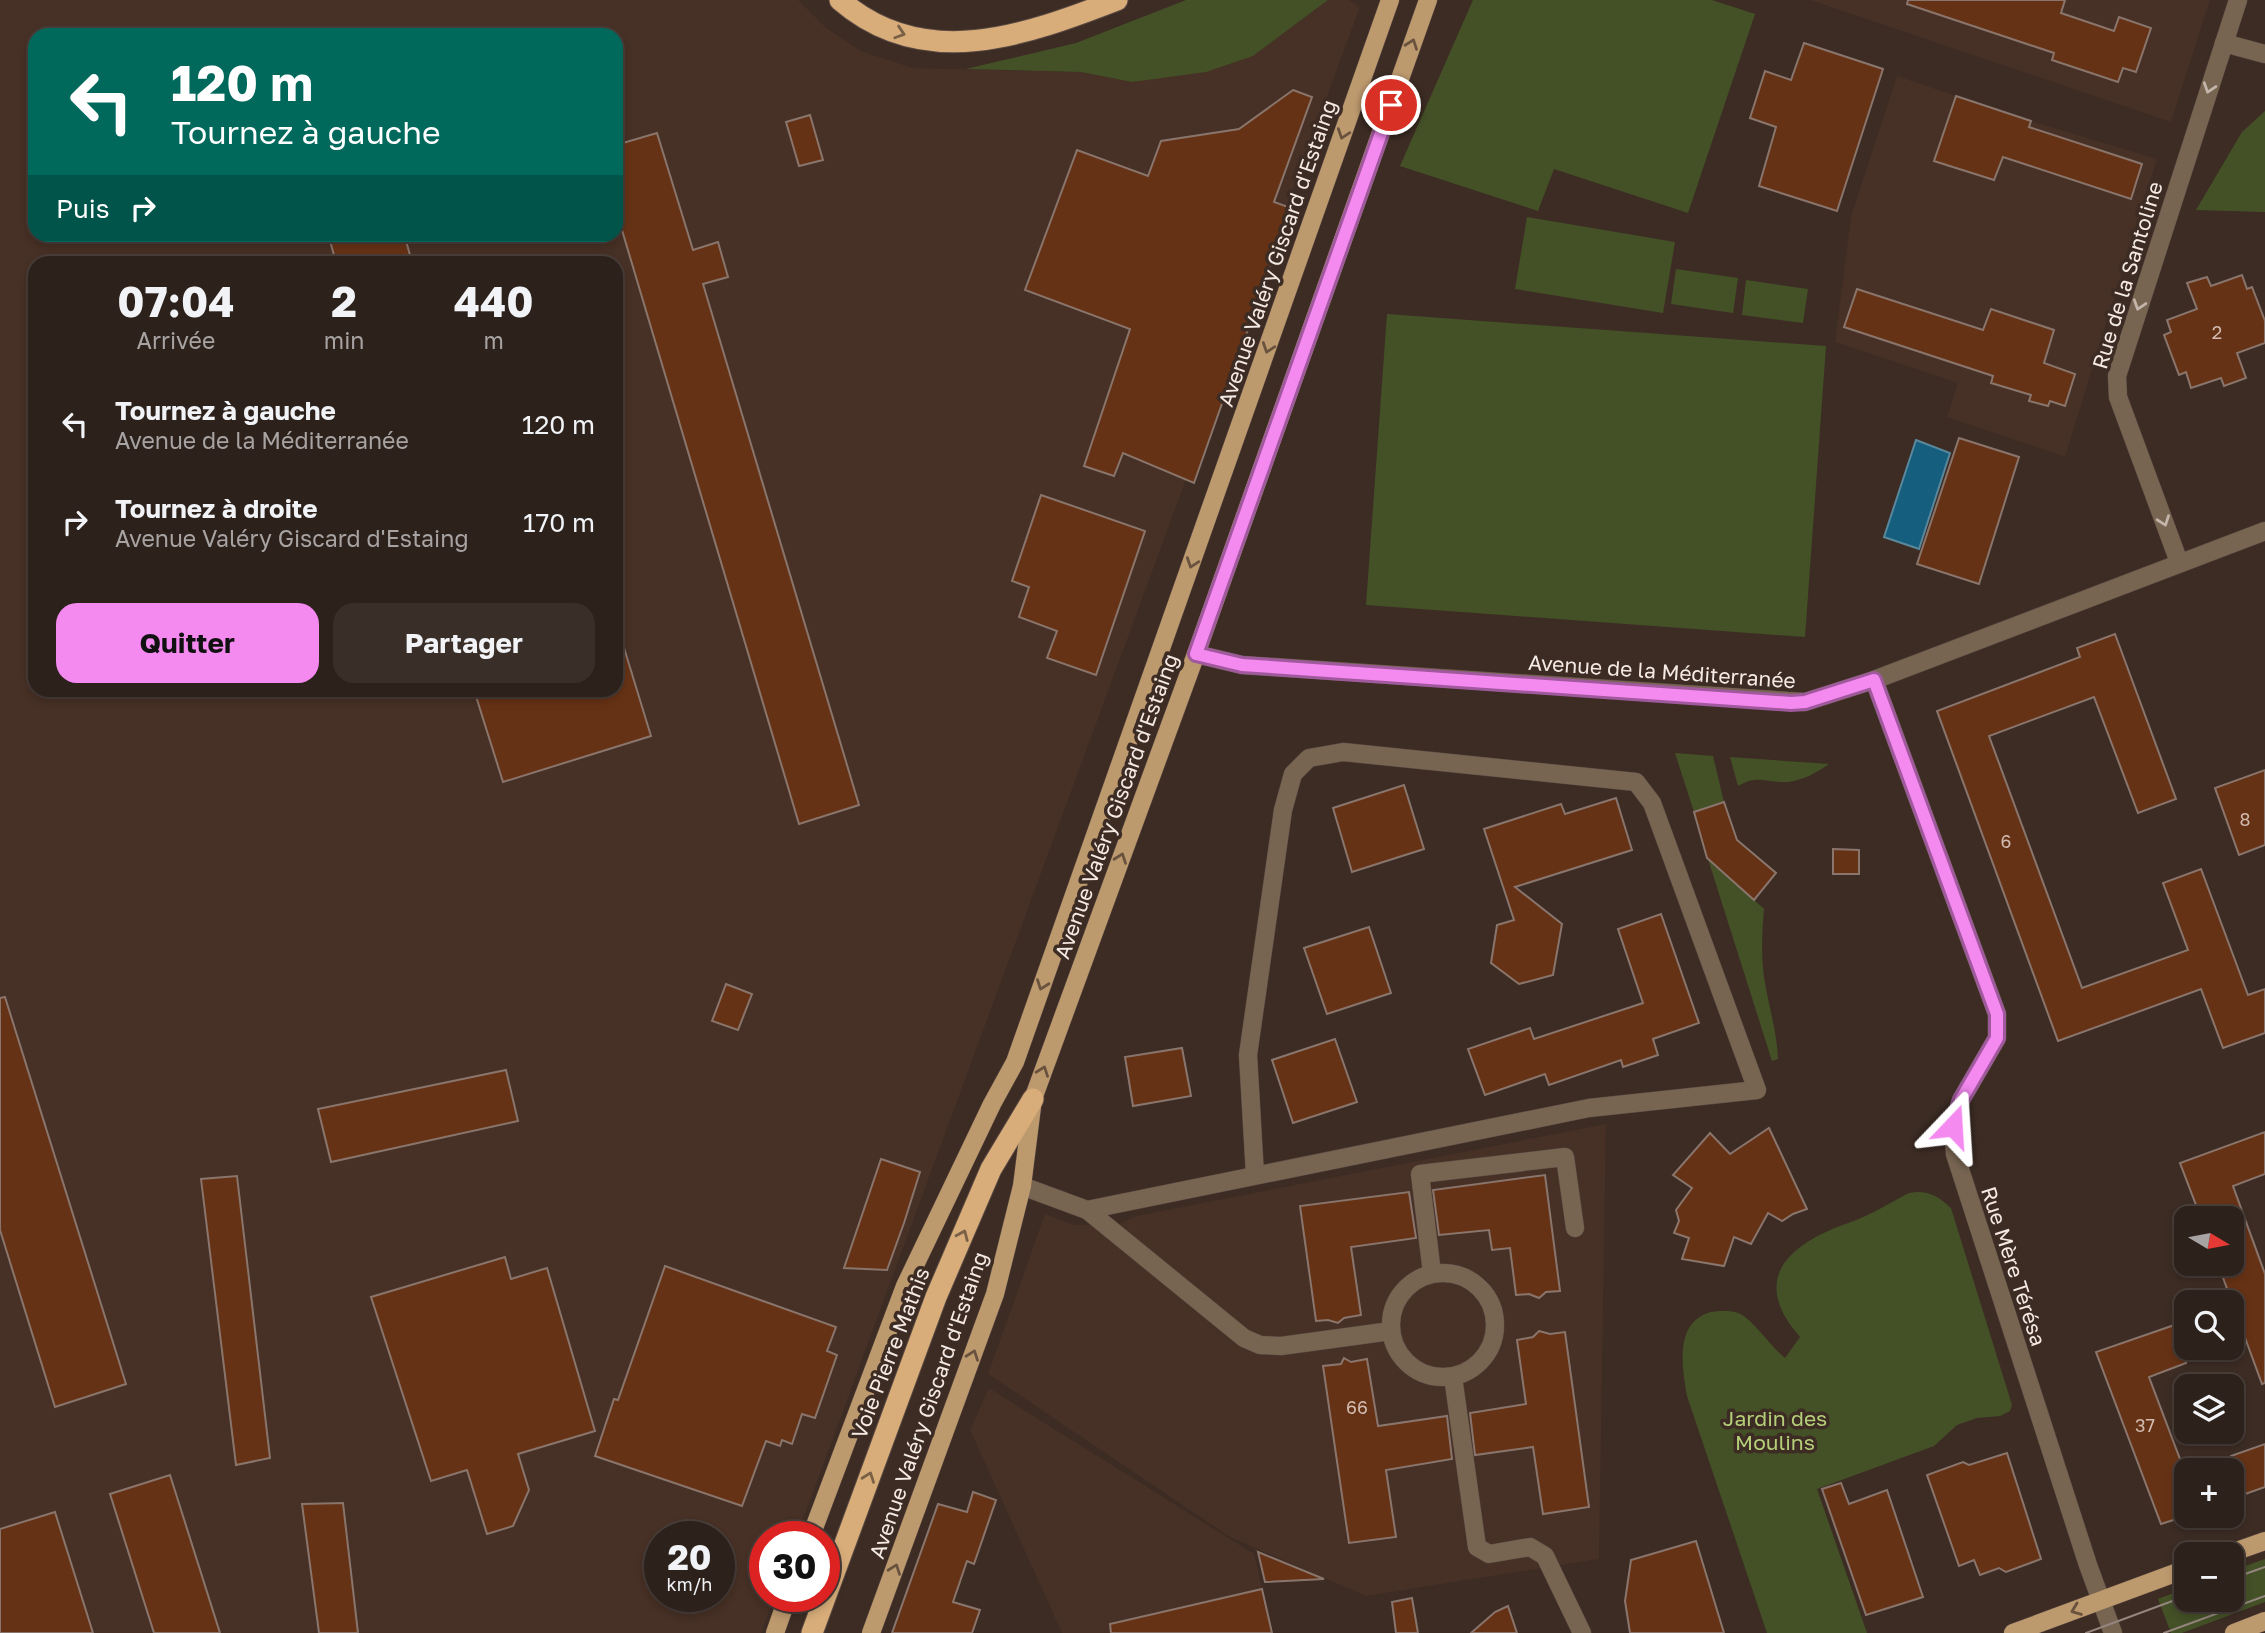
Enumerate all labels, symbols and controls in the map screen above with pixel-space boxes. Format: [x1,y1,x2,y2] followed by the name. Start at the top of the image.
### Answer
[893,24,905,39] one-way arrow
[1404,38,1418,50] one-way arrow
[171,53,313,112] text: 120 m
[56,56,147,147] icon: left
[1361,75,1421,135] pin
[2203,82,2217,94] one-way arrow
[1372,86,1410,124] icon: arrive
[1212,96,1342,410] street label: Avenue Valéry Giscard d'Estaing
[171,113,440,151] text: Tournez à gauche
[1337,127,1351,139] one-way arrow
[2086,178,2168,372] street label: Rue de la Santoline
[124,189,162,227] icon: right
[56,193,110,224] text: Puis
[117,276,235,326] text: 07:04
[331,276,357,326] text: 2
[454,276,534,326] text: 440
[2133,299,2148,311] one-way arrow
[2212,321,2222,343] house number: 2
[137,326,215,354] text: Arrivée
[324,326,365,354] text: min
[484,326,504,354] text: m
[1262,342,1276,354] one-way arrow
[115,395,336,426] text: Tournez à gauche
[56,405,94,443] icon: left
[522,409,595,440] text: 120 m
[115,426,409,454] text: Avenue de la Méditerranée
[115,493,318,524] text: Tournez à droite
[56,503,94,541] icon: right
[523,507,595,538] text: 170 m
[2156,514,2170,526] one-way arrow
[115,524,469,552] text: Avenue Valéry Giscard d'Estaing
[1186,556,1200,568] one-way arrow
[56,603,319,683] button: Quitter
[333,603,595,683] button: Partager
[1527,649,1797,693] street label: Avenue de la Méditerranée
[1049,650,1183,962] street label: Avenue Valéry Giscard d'Estaing
[2240,808,2250,830] house number: 8
[2001,830,2011,852] house number: 6
[1113,852,1127,864] one-way arrow
[1036,978,1050,991] one-way arrow
[1035,1066,1049,1078] one-way arrow
[1916,1089,1990,1163] position arrow
[1976,1183,2052,1349] street label: Rue Mère Térésa
[2174,1206,2244,1276] north arrow
[2174,1206,2244,1612] map controls
[954,1229,968,1241] one-way arrow
[863,1248,993,1562] street label: Avenue Valéry Giscard d'Estaing
[845,1264,935,1442] street label: Voie Pierre Mathis
[2174,1290,2244,1360] button: search
[964,1350,978,1362] one-way arrow
[2174,1374,2244,1444] button: layers
[1346,1396,1368,1418] house number: 66
[1723,1405,1827,1455] park label: Jardin des Moulins
[2135,1414,2155,1436] house number: 37
[2174,1458,2244,1528] button: +
[861,1472,875,1484] one-way arrow
[749,1521,840,1612] speed limit sign: 30
[667,1536,712,1578] text: 20
[2174,1542,2244,1612] button: −
[886,1563,900,1575] one-way arrow
[667,1573,712,1595] text: km/h
[2070,1601,2082,1615] one-way arrow

